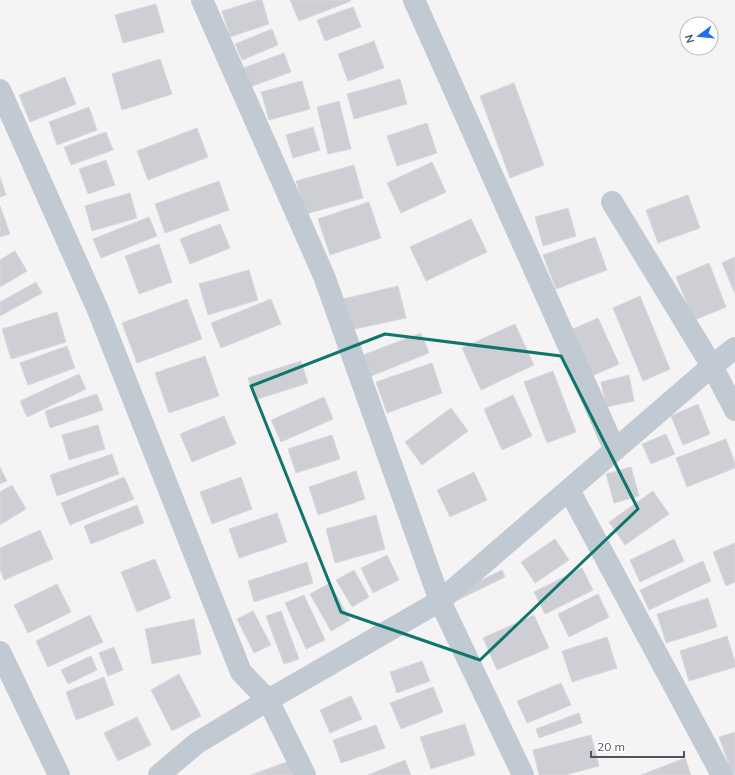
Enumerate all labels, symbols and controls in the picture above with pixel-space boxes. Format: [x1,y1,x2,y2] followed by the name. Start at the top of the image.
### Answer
[679,16,719,56] north arrow
[682,33,697,45] text: N
[591,733,684,759] scale bar
[597,739,625,754] text: 20 m

